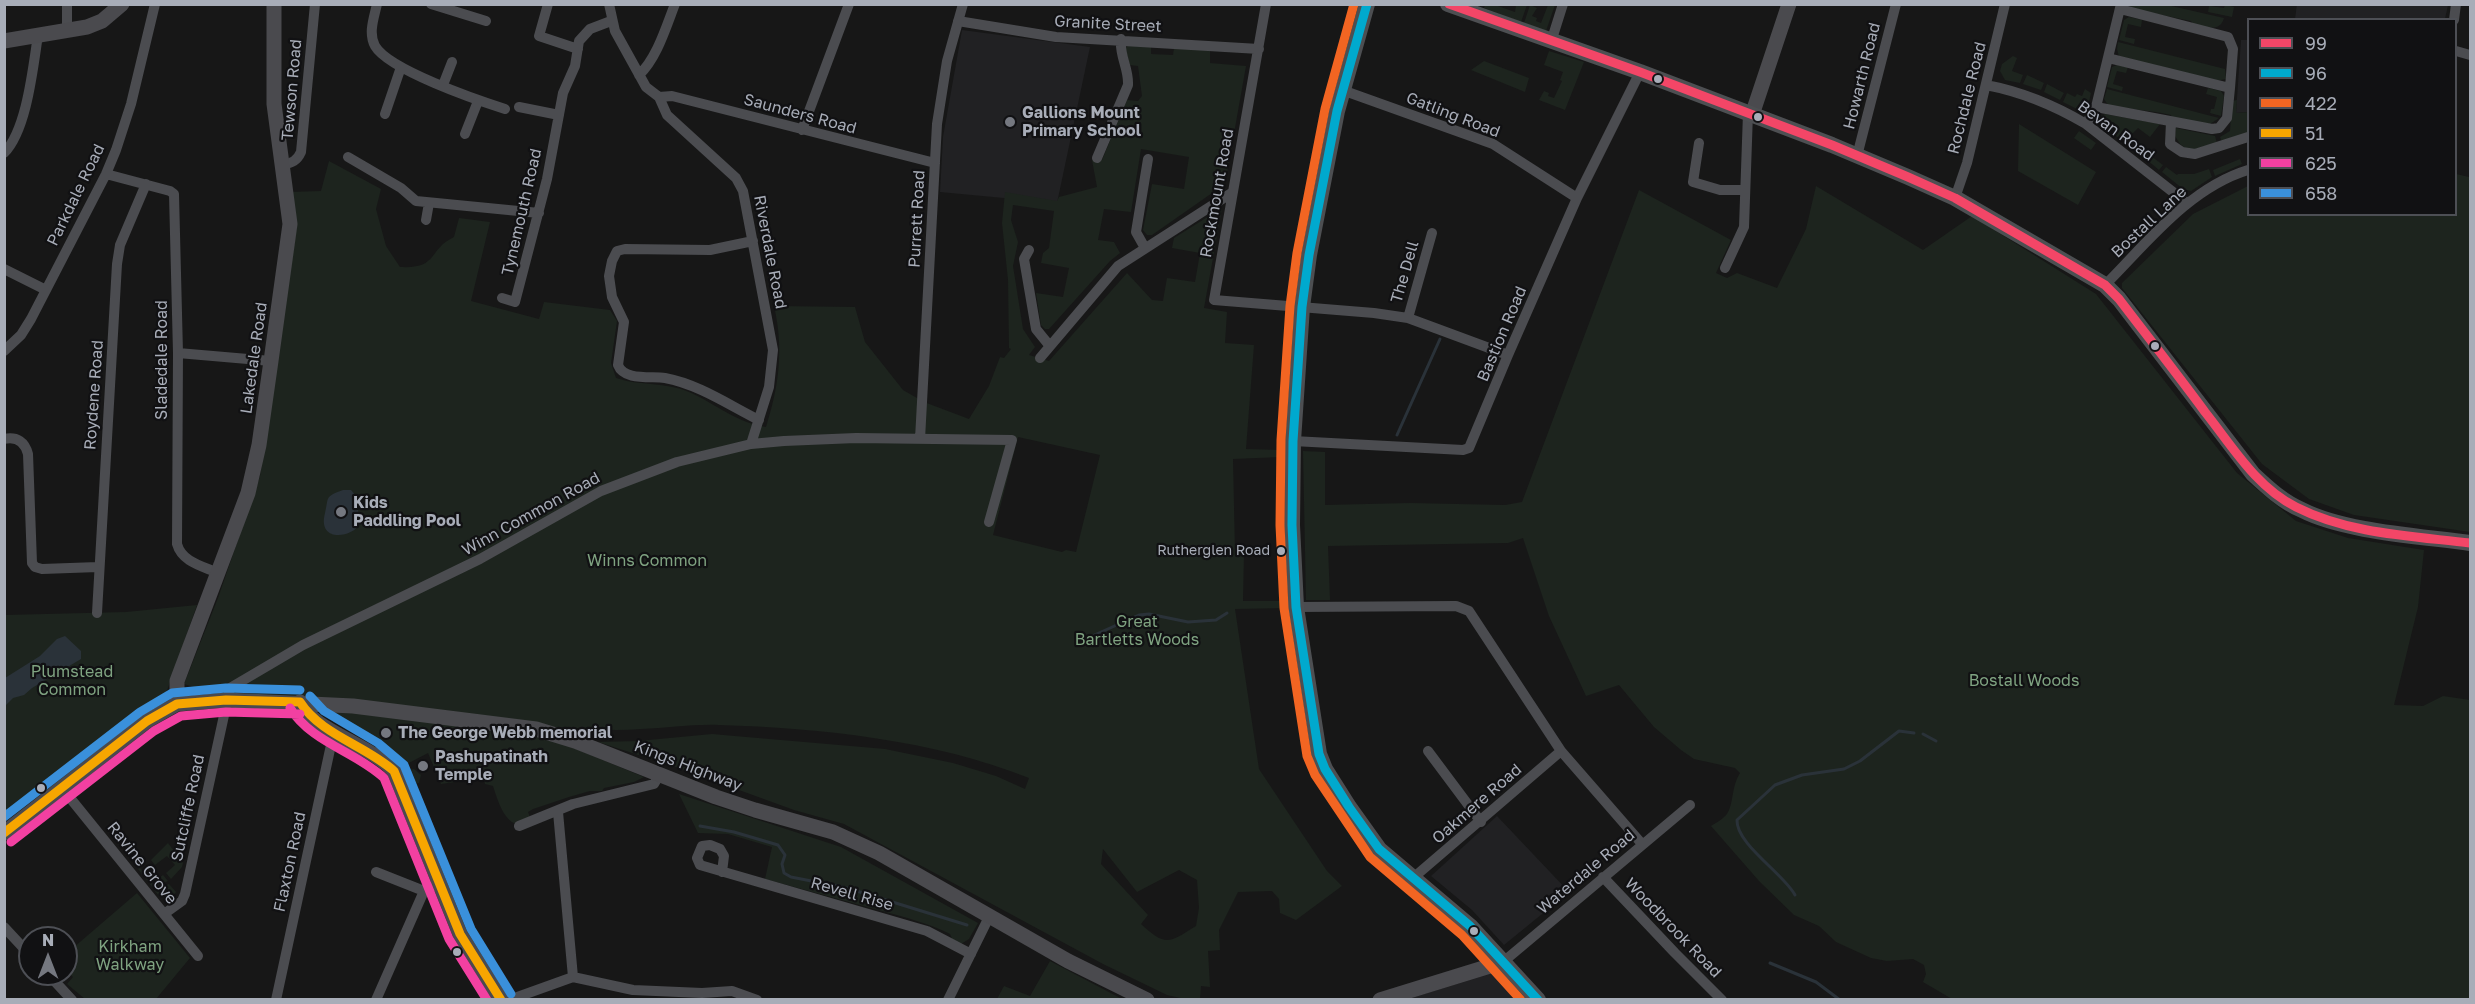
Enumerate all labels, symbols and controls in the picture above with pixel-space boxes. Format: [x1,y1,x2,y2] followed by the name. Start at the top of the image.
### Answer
[1054,12,1162,36] street label: Granite Street
[2247,18,2457,216] legend
[1839,21,1885,131] street label: Howarth Road
[2305,32,2327,54] text: 99
[278,39,306,141] street label: Tewson Road
[1944,40,1990,156] street label: Rochdale Road
[2305,62,2327,84] text: 96
[1652,73,1664,85] unlabelled marker
[1403,88,1503,142] street label: Gatling Road
[742,90,858,138] street label: Saunders Road
[2305,92,2337,114] text: 422
[2074,97,2158,165] street label: Bevan Road
[1022,103,1141,141] place label: Gallions Mount Primary School
[1752,111,1764,123] unlabelled marker
[1003,115,1017,129] marker: Gallions Mount Primary School
[2305,122,2324,144] text: 51
[1196,127,1238,259] street label: Rockmount Road
[43,141,109,249] street label: Parkdale Road
[498,147,546,277] street label: Tynemouth Road
[2305,152,2337,174] text: 625
[905,170,929,268] street label: Purrett Road
[2107,182,2191,262] street label: Bostall Lane
[2305,182,2337,204] text: 658
[750,193,790,311] street label: Riverdale Road
[1387,239,1423,305] street label: The Dell
[1473,284,1531,384] street label: Bastion Road
[152,300,172,420] street label: Sladedale Road
[237,301,271,415] street label: Lakedale Road
[81,339,107,451] street label: Roydene Road
[2149,340,2161,352] unlabelled marker
[459,468,603,560] street label: Winn Common Road
[353,493,461,531] place label: Kids Paddling Pool
[334,505,348,519] marker: Kids Paddling Pool
[1157,543,1270,559] place label: Rutherglen Road
[1275,545,1287,557] marker: Rutherglen Road
[587,551,707,571] park label: Winns Common
[1075,612,1199,650] park label: Great Bartletts Woods
[31,662,113,700] park label: Plumstead Common
[1969,671,2079,691] park label: Bostall Woods
[398,723,612,743] place label: The George Webb memorial
[379,726,393,740] marker: The George Webb memorial
[631,737,745,795] street label: Kings Highway
[435,747,548,785] place label: Pashupatinath Temple
[167,753,209,863] street label: Sutcliffe Road
[416,759,430,773] marker: Pashupatinath Temple
[1428,760,1526,848] street label: Oakmere Road
[35,782,47,794] unlabelled marker
[270,810,310,914] street label: Flaxton Road
[103,818,181,908] street label: Ravine Grove
[1533,826,1639,918] street label: Waterdale Road
[809,873,895,915] street label: Revell Rise
[1621,874,1725,982] street label: Woodbrook Road
[1468,925,1480,937] unlabelled marker
[18,926,78,986] north arrow
[42,930,54,950] text: N
[96,937,164,975] park label: Kirkham Walkway
[451,946,463,958] unlabelled marker

